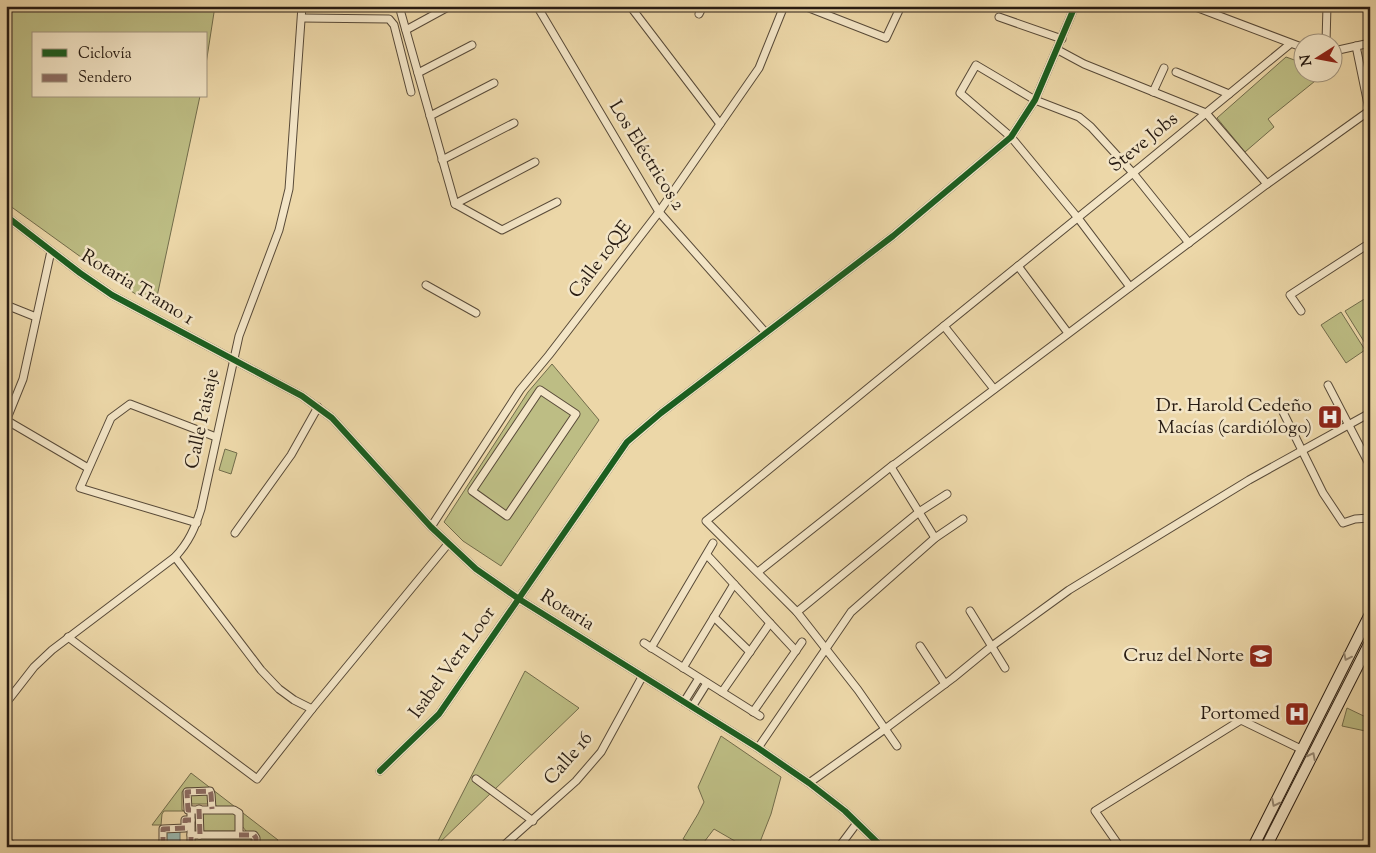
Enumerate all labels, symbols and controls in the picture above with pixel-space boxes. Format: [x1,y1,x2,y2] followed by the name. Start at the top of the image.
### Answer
[32,32,208,98] legend
[1294,32,1344,82] north arrow
[78,44,132,65] text: Ciclovía
[1296,53,1318,67] text: N
[78,68,132,89] text: Sendero
[601,96,691,217] street label: Los Eléctricos 2
[1104,107,1184,179] street label: Steve Jobs
[563,215,639,304] street label: Calle 10QE
[75,244,199,333] street label: Rotaria Tramo 1
[179,366,227,472] street label: Calle Paisaje
[1156,393,1312,442] place label: Dr. Harold Cedeño Macías (cardiólogo)
[1317,404,1343,430] hospital icon: Dr. Harold Cedeño Macías (cardiólogo)
[535,584,600,638] street label: Rotaria
[403,602,503,724] street label: Isabel Vera Loor
[1123,643,1244,670] place label: Cruz del Norte
[1248,643,1274,669] school or university icon: Cruz del Norte
[1343,652,1354,661] one-way arrow
[1201,701,1280,728] place label: Portomed
[1284,701,1310,727] hospital icon: Portomed
[538,726,600,792] street label: Calle 16
[1306,752,1316,761] one-way arrow
[1271,797,1281,806] one-way arrow

